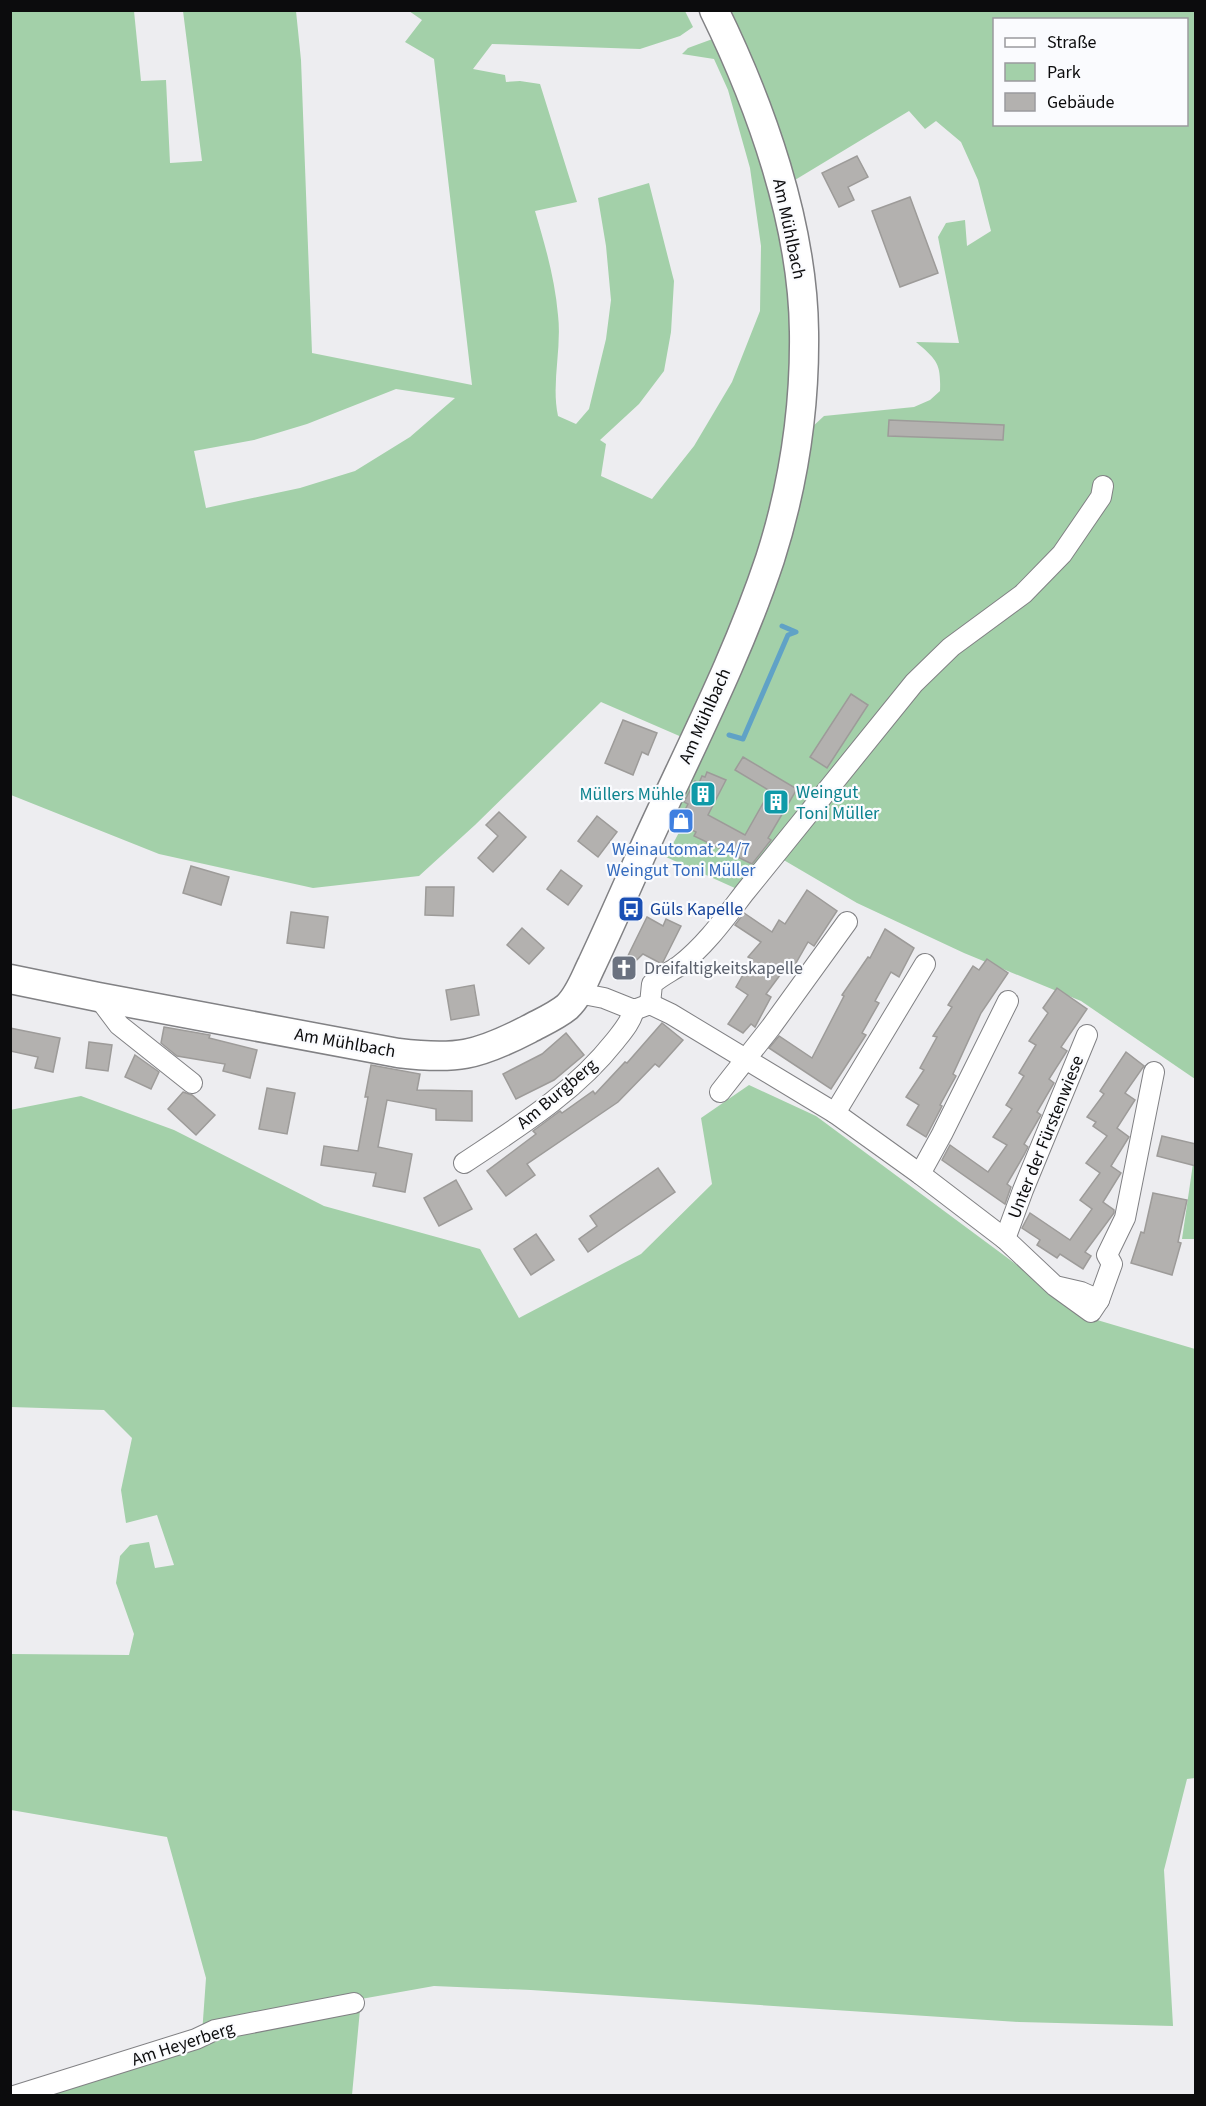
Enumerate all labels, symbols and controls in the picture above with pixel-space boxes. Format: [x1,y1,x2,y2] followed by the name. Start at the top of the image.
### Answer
[993,18,1188,126] legend
[1047,30,1097,55] text: Straße
[1047,60,1081,85] text: Park
[1047,90,1115,115] text: Gebäude
[766,176,812,282] street label: Am Mühlbach
[673,664,737,768] street label: Am Mühlbach
[688,779,718,809] building icon: Müllers Mühle
[796,780,880,826] place label: Weingut Toni Müller
[580,782,684,807] place label: Müllers Mühle
[761,787,791,817] building icon: Weingut Toni Müller
[666,806,696,836] shop icon: Weinautomat 24/7 Weingut Toni Müller
[606,837,756,883] place label: Weinautomat 24/7 Weingut Toni Müller
[616,894,646,924] bus stop icon: Güls Kapelle
[650,897,743,922] place label: Güls Kapelle
[609,953,639,983] church icon: Dreifaltigkeitskapelle
[644,956,803,981] place label: Dreifaltigkeitskapelle
[292,1022,398,1064] street label: Am Mühlbach
[1002,1052,1090,1222] street label: Unter der Fürstenwiese
[511,1053,603,1135] street label: Am Burgberg
[128,2016,238,2072] street label: Am Heyerberg

